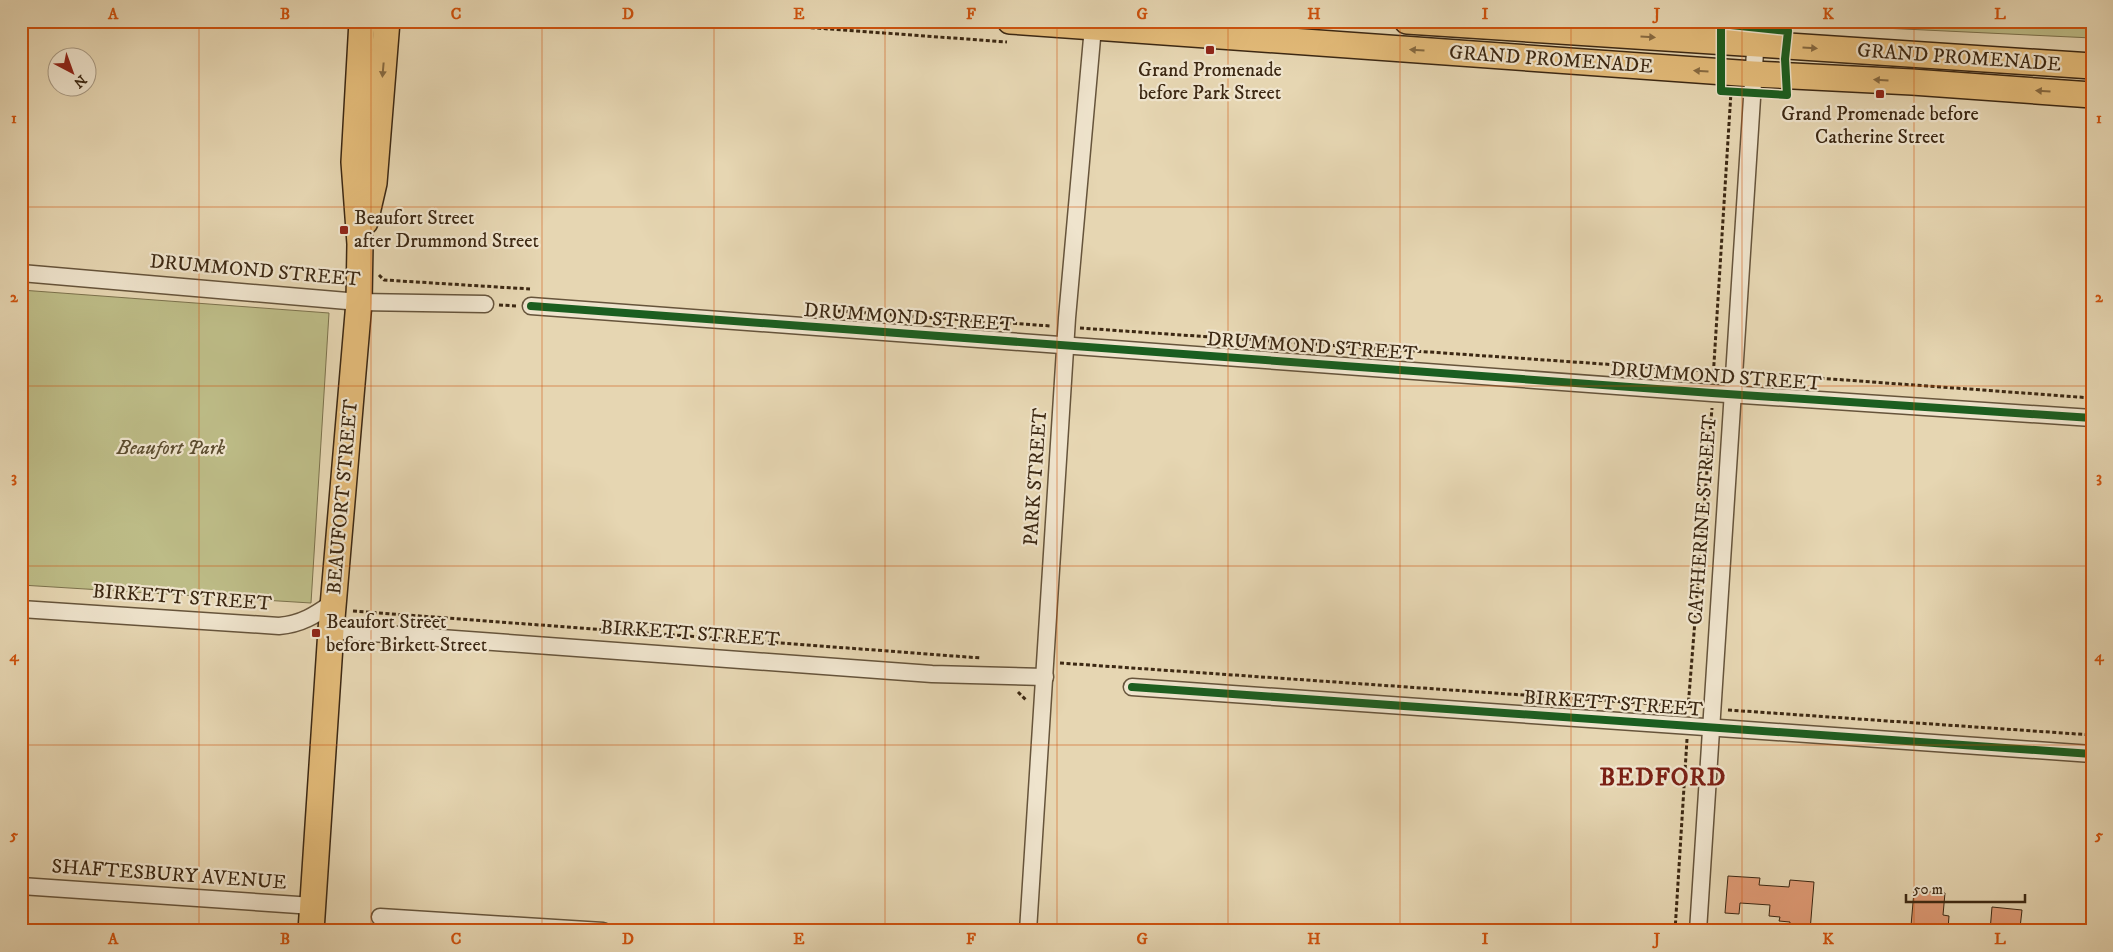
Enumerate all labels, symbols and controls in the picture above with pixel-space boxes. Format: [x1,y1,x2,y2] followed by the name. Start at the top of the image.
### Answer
[107,4,119,24] text: A
[280,4,290,24] text: B
[451,4,461,24] text: C
[622,4,634,24] text: D
[793,4,805,24] text: E
[966,4,976,24] text: F
[1136,4,1148,24] text: G
[1307,4,1321,24] text: H
[1482,4,1489,24] text: I
[1652,4,1661,24] text: J
[1822,4,1834,24] text: K
[1994,4,2006,24] text: L
[1640,34,1656,42] one-way arrow
[1856,38,2062,78] street label: GRAND PROMENADE
[1448,40,1654,80] street label: GRAND PROMENADE
[1204,44,1216,56] marker: Grand Promenade before Park Street
[1802,44,1818,52] one-way arrow
[1409,46,1425,54] one-way arrow
[48,48,98,98] north arrow
[1138,58,1282,106] place label: Grand Promenade before Park Street
[379,62,387,78] one-way arrow
[1693,66,1709,74] one-way arrow
[69,70,90,92] text: N
[1873,76,1889,84] one-way arrow
[2035,87,2051,95] one-way arrow
[1874,88,1886,100] marker: Grand Promenade before Catherine Street
[1781,102,1979,150] place label: Grand Promenade before Catherine Street
[11,108,17,128] text: 1
[2096,108,2102,128] text: 1
[354,206,539,254] place label: Beaufort Street after Drummond Street
[338,224,350,236] marker: Beaufort Street after Drummond Street
[149,249,361,293] street label: DRUMMOND STREET
[10,287,19,307] text: 2
[2095,287,2104,307] text: 2
[803,298,1015,338] street label: DRUMMOND STREET
[1206,327,1418,367] street label: DRUMMOND STREET
[1610,357,1822,397] street label: DRUMMOND STREET
[322,398,364,596] street label: BEAUFORT STREET
[1019,407,1053,547] street label: PARK STREET
[1683,414,1723,626] street label: CATHERINE STREET
[116,436,226,461] park label: Beaufort Park
[11,467,17,487] text: 3
[2096,467,2102,487] text: 3
[91,579,273,617] street label: BIRKETT STREET
[326,610,487,658] place label: Beaufort Street before Birkett Street
[599,615,781,653] street label: BIRKETT STREET
[310,627,322,639] marker: Beaufort Street before Birkett Street
[8,646,19,666] text: 4
[2093,646,2104,666] text: 4
[1522,685,1704,723] street label: BIRKETT STREET
[1600,762,1726,793] district label: BEDFORD
[9,825,18,845] text: 5
[2094,825,2103,845] text: 5
[51,854,287,896] street label: SHAFTESBURY AVENUE
[1906,872,2024,904] scale bar
[1913,880,1943,899] text: 50 m
[107,929,119,949] text: A
[280,929,290,949] text: B
[451,929,461,949] text: C
[622,929,634,949] text: D
[793,929,805,949] text: E
[966,929,976,949] text: F
[1136,929,1148,949] text: G
[1307,929,1321,949] text: H
[1482,929,1489,949] text: I
[1652,929,1661,949] text: J
[1822,929,1834,949] text: K
[1994,929,2006,949] text: L

